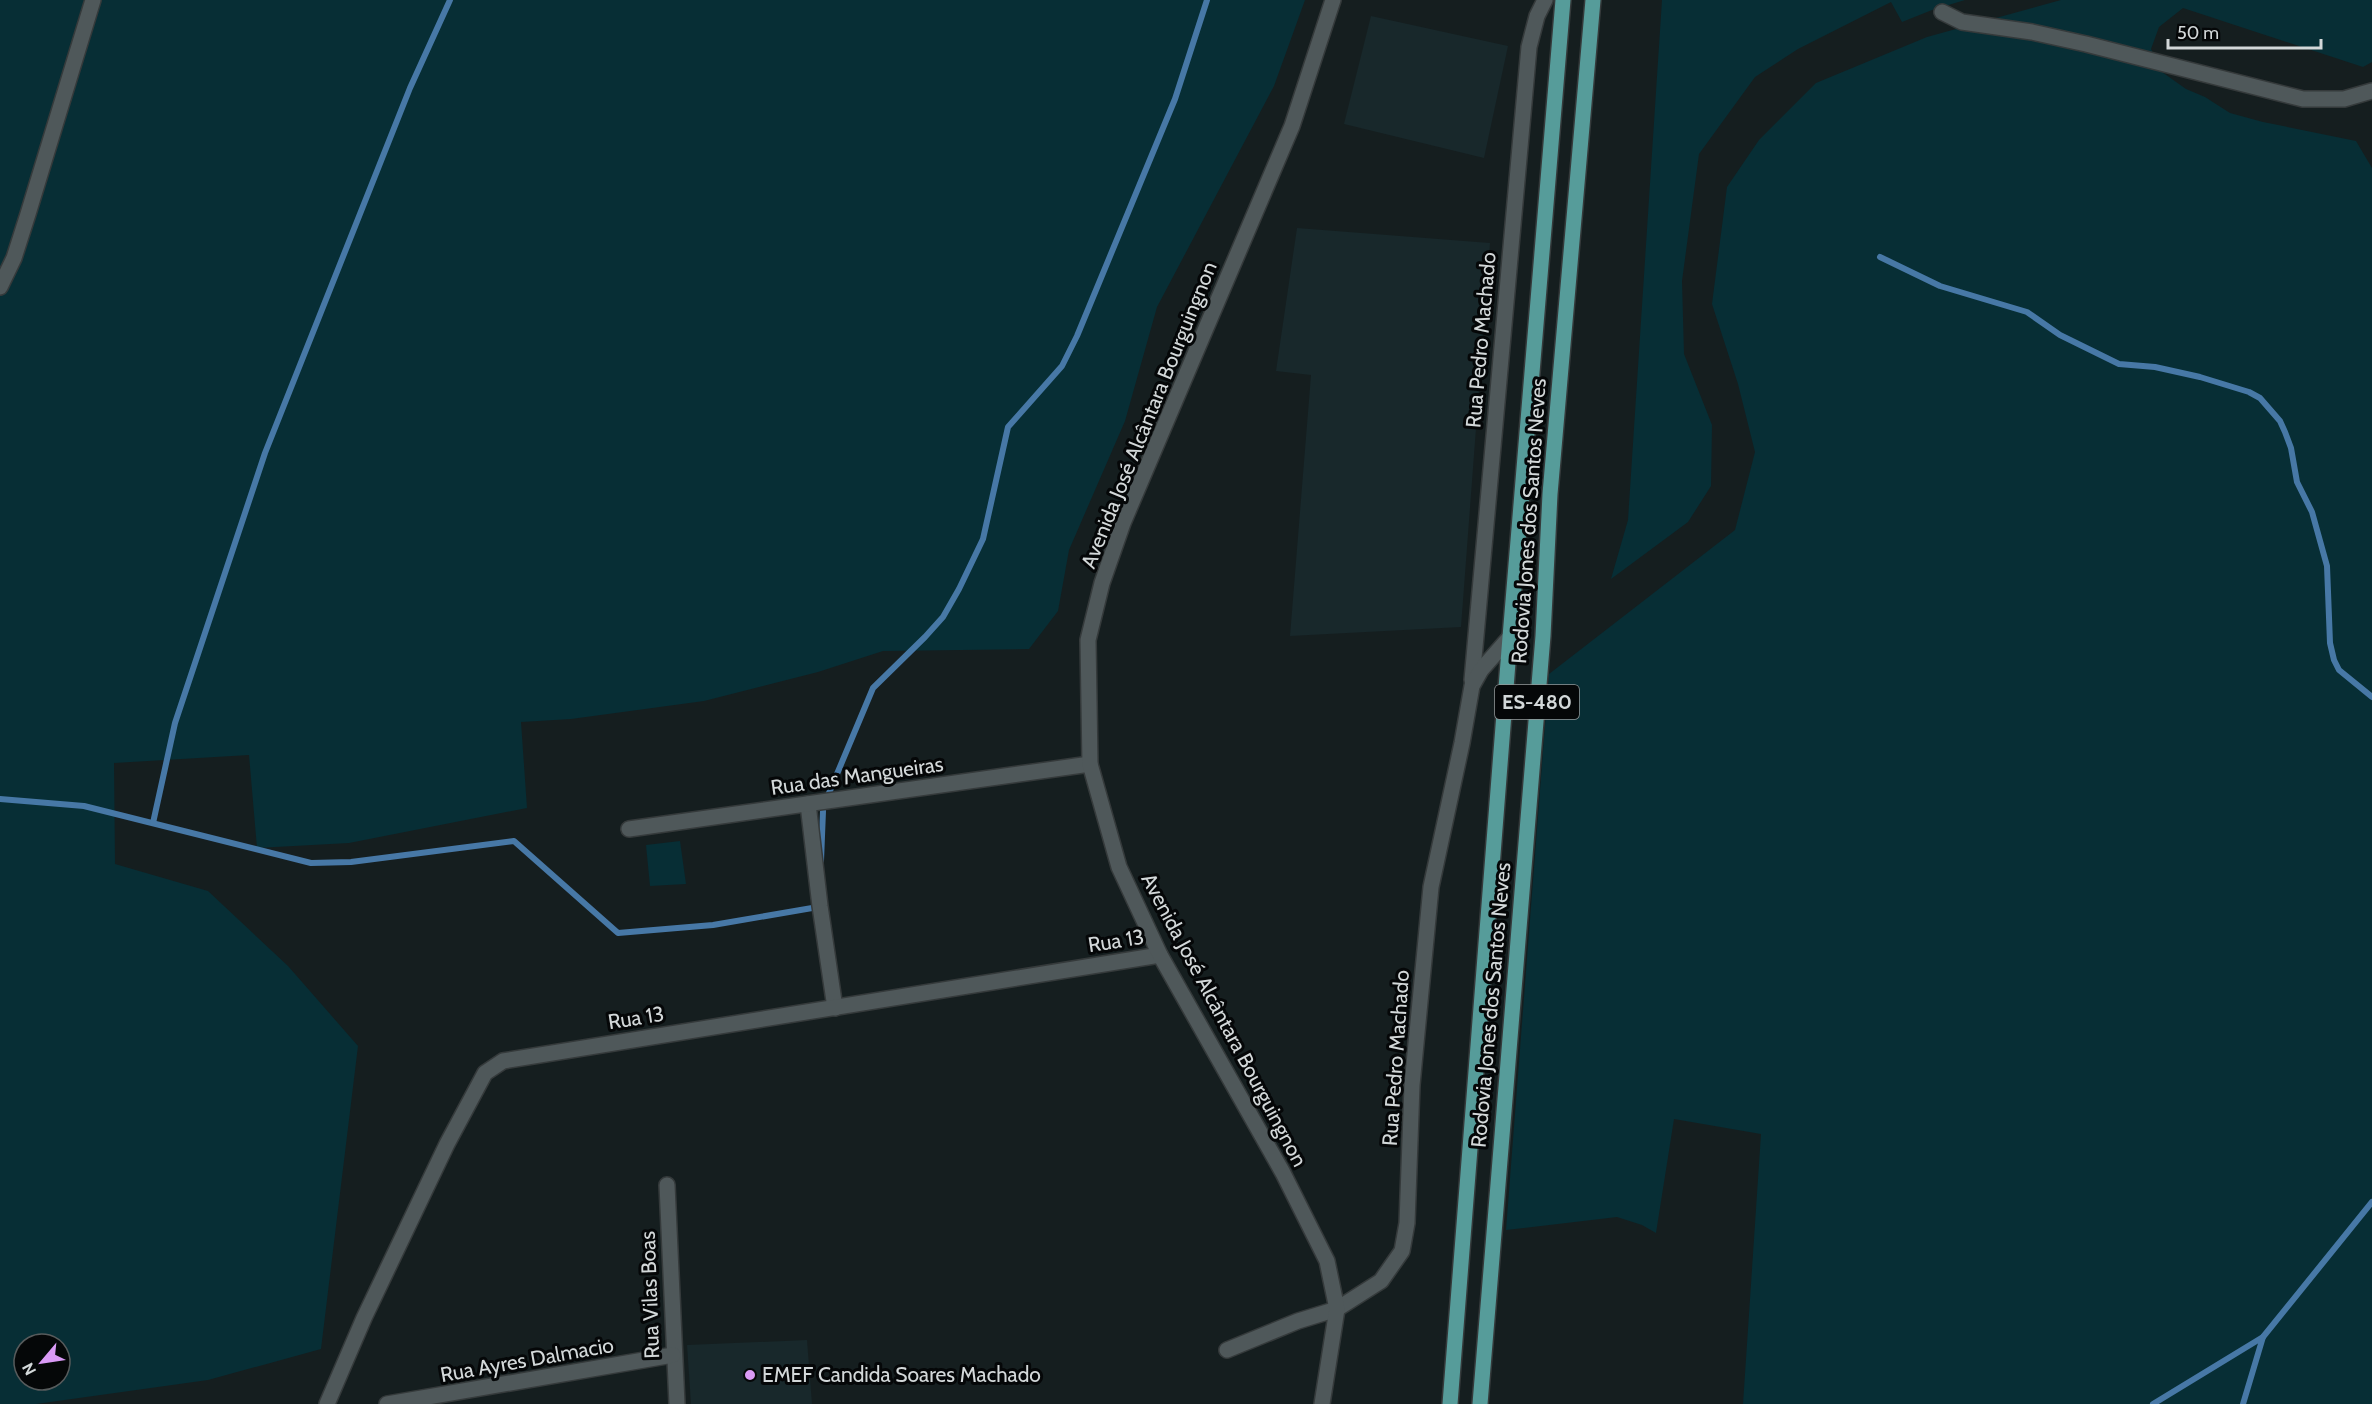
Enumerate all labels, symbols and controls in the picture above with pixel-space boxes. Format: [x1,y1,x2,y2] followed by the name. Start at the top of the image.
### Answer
[2168,12,2321,50] scale bar
[2177,22,2219,44] text: 50 m
[1460,251,1501,429] street label: Rua Pedro Machado
[1075,258,1222,572] street label: Avenida José Alcântara Bourguingnon
[1506,377,1551,665] street label: Rodovia Jones dos Santos Neves
[1495,685,1579,719] road number: ES-480
[769,751,945,800] street label: Rua das Mangueiras
[1466,861,1515,1149] street label: Rodovia Jones dos Santos Neves
[1136,869,1313,1171] street label: Avenida José Alcântara Bourguingnon
[1086,924,1146,957] street label: Rua 13
[1377,969,1414,1147] street label: Rua Pedro Machado
[606,1001,666,1034] street label: Rua 13
[635,1230,664,1359] street label: Rua Vilas Boas
[12,1332,72,1392] north arrow
[438,1332,616,1387] street label: Rua Ayres Dalmacio
[18,1359,40,1379] text: N
[762,1362,1041,1387] place label: EMEF Candida Soares Machado
[743,1368,757,1382] marker: EMEF Candida Soares Machado

